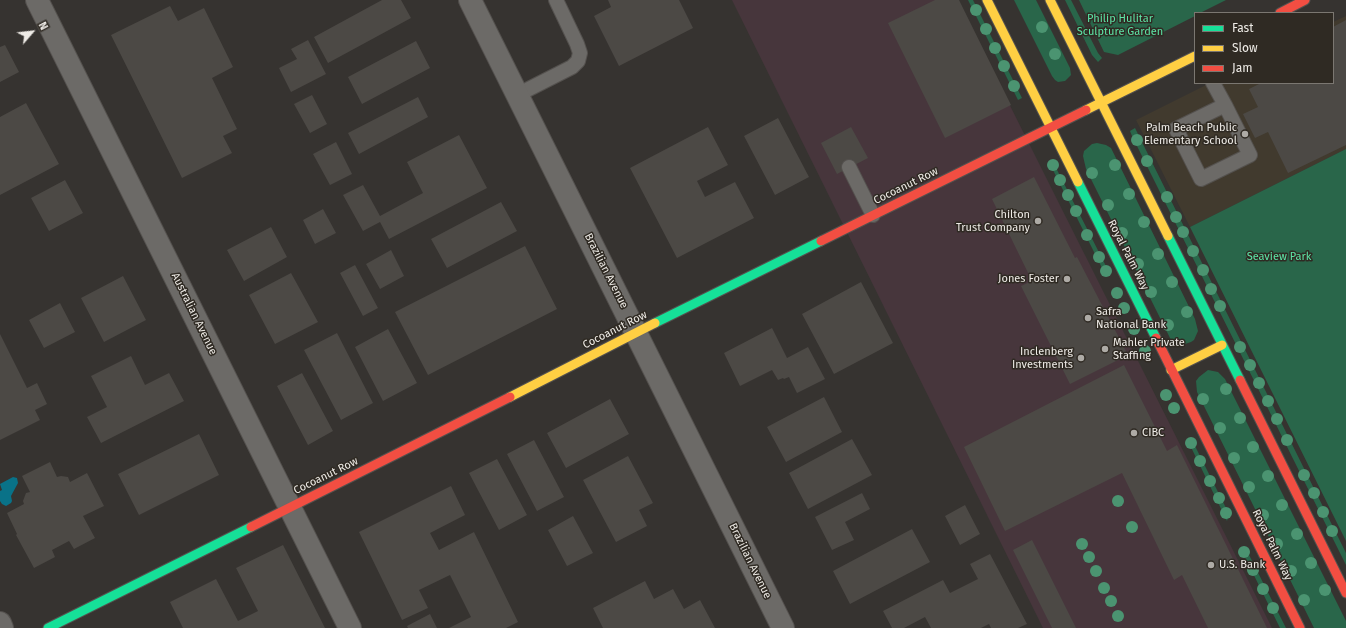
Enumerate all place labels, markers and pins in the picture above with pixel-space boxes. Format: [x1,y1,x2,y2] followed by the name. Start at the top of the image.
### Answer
[1144,121,1237,147] place label: Palm Beach Public Elementary School
[1240,129,1250,139] marker: Palm Beach Public Elementary School
[956,208,1030,234] place label: Chilton Trust Company
[1033,216,1043,226] marker: Chilton Trust Company
[998,272,1059,286] place label: Jones Foster
[1062,274,1072,284] marker: Jones Foster
[1096,305,1166,331] place label: Safra National Bank
[1083,313,1093,323] marker: Safra National Bank
[1113,336,1185,362] place label: Mahler Private Staffing
[1100,344,1110,354] marker: Mahler Private Staffing
[1012,345,1073,371] place label: Inclenberg Investments
[1076,353,1086,363] marker: Inclenberg Investments
[1142,426,1164,440] place label: CIBC
[1129,428,1139,438] marker: CIBC
[1219,558,1265,572] place label: U.S. Bank
[1206,560,1216,570] marker: U.S. Bank

